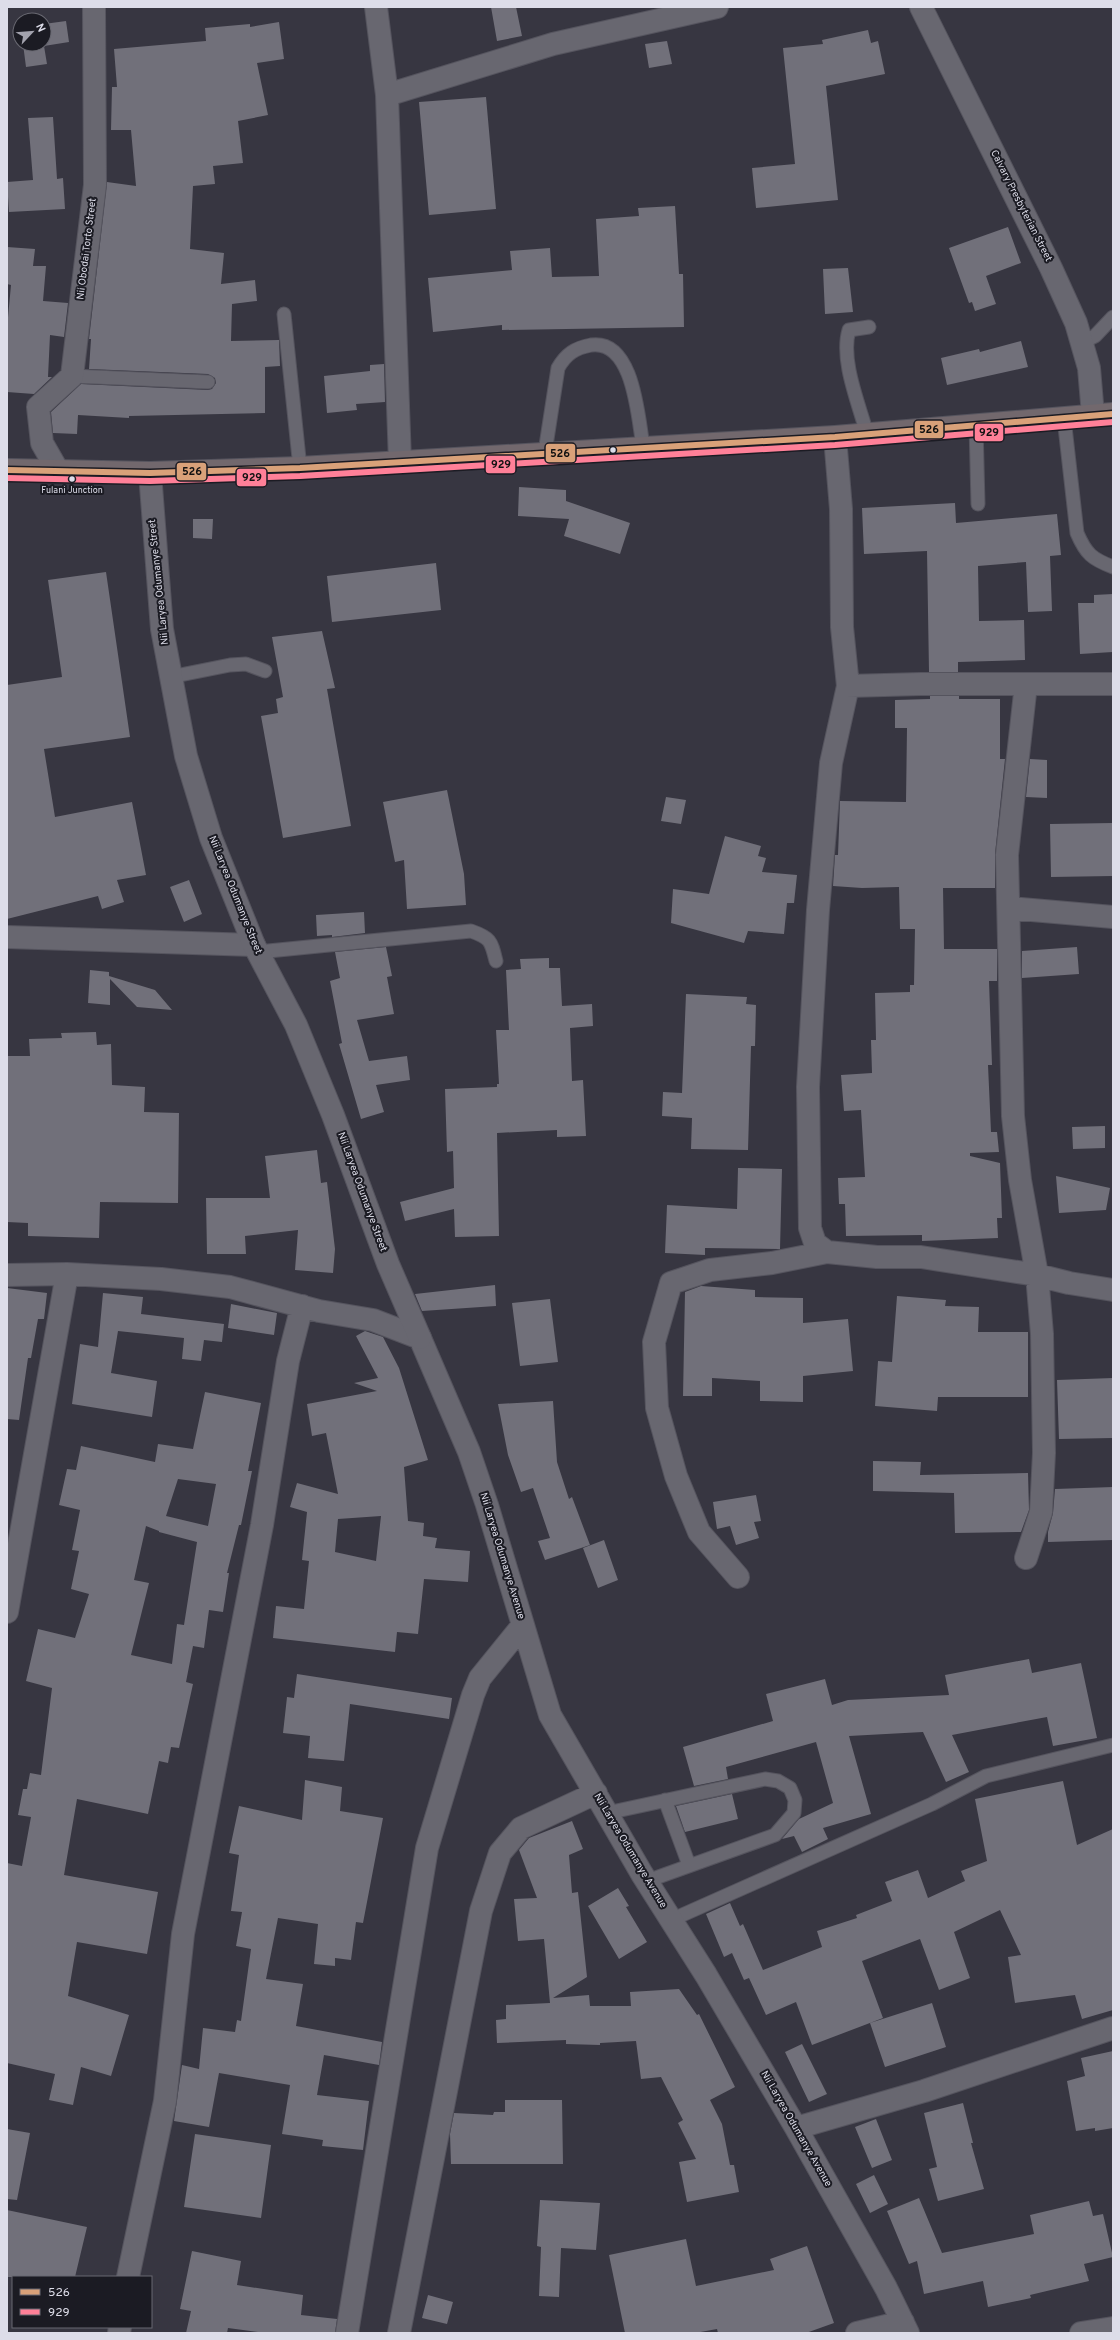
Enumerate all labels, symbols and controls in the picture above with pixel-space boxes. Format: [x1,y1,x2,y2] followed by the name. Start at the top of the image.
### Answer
[12,12,52,52] north arrow
[32,21,48,35] text: N
[987,148,1055,264] street label: Calvary Presbyterian Street
[74,197,100,301] street label: Nii Obodai Torto Street
[914,420,944,439] line badge: 526
[919,423,939,437] text: 526
[974,423,1004,442] line badge: 929
[979,426,999,440] text: 929
[545,443,576,463] line badge: 526
[608,445,618,455] unlabelled marker
[550,447,570,461] text: 526
[485,455,516,474] line badge: 929
[491,458,511,472] text: 929
[176,462,207,481] line badge: 526
[182,465,202,479] text: 526
[236,468,267,487] line badge: 929
[242,471,262,485] text: 929
[67,474,77,484] marker: Fulani Junction
[41,485,103,496] place label: Fulani Junction
[146,518,172,645] street label: Nii Laryea Odumanye Street
[205,834,265,956] street label: Nii Laryea Odumanye Street
[334,1130,390,1254] street label: Nii Laryea Odumanye Street
[477,1491,527,1621] street label: Nii Laryea Odumanye Avenue
[591,1791,669,1911] street label: Nii Laryea Odumanye Avenue
[757,2069,835,2189] street label: Nii Laryea Odumanye Avenue
[12,2276,152,2328] legend
[48,2285,70,2301] text: 526
[48,2305,70,2321] text: 929

